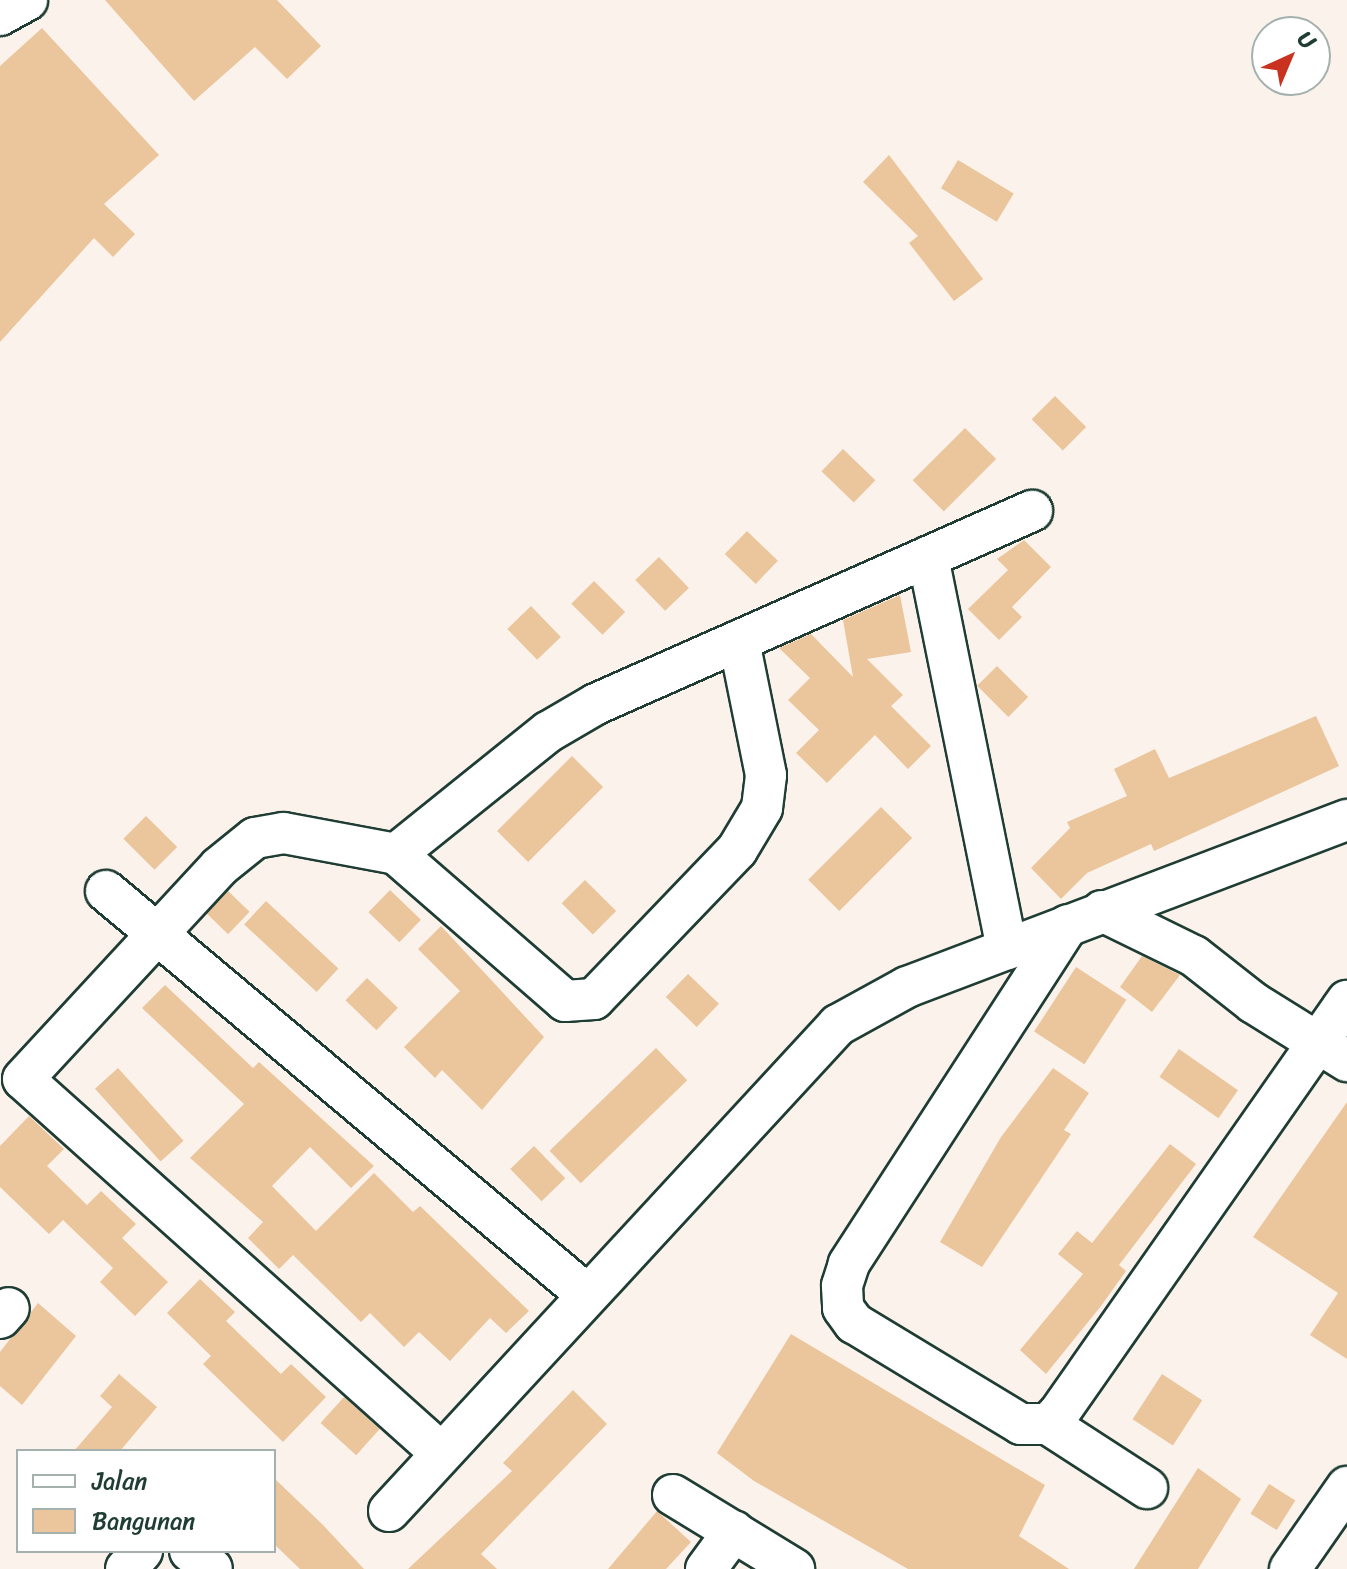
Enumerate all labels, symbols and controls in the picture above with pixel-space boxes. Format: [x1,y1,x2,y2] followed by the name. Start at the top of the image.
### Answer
[1251,16,1331,96] north arrow
[1288,21,1325,59] text: U
[16,1449,276,1553] legend
[92,1460,147,1502] text: Jalan
[92,1500,195,1542] text: Bangunan

